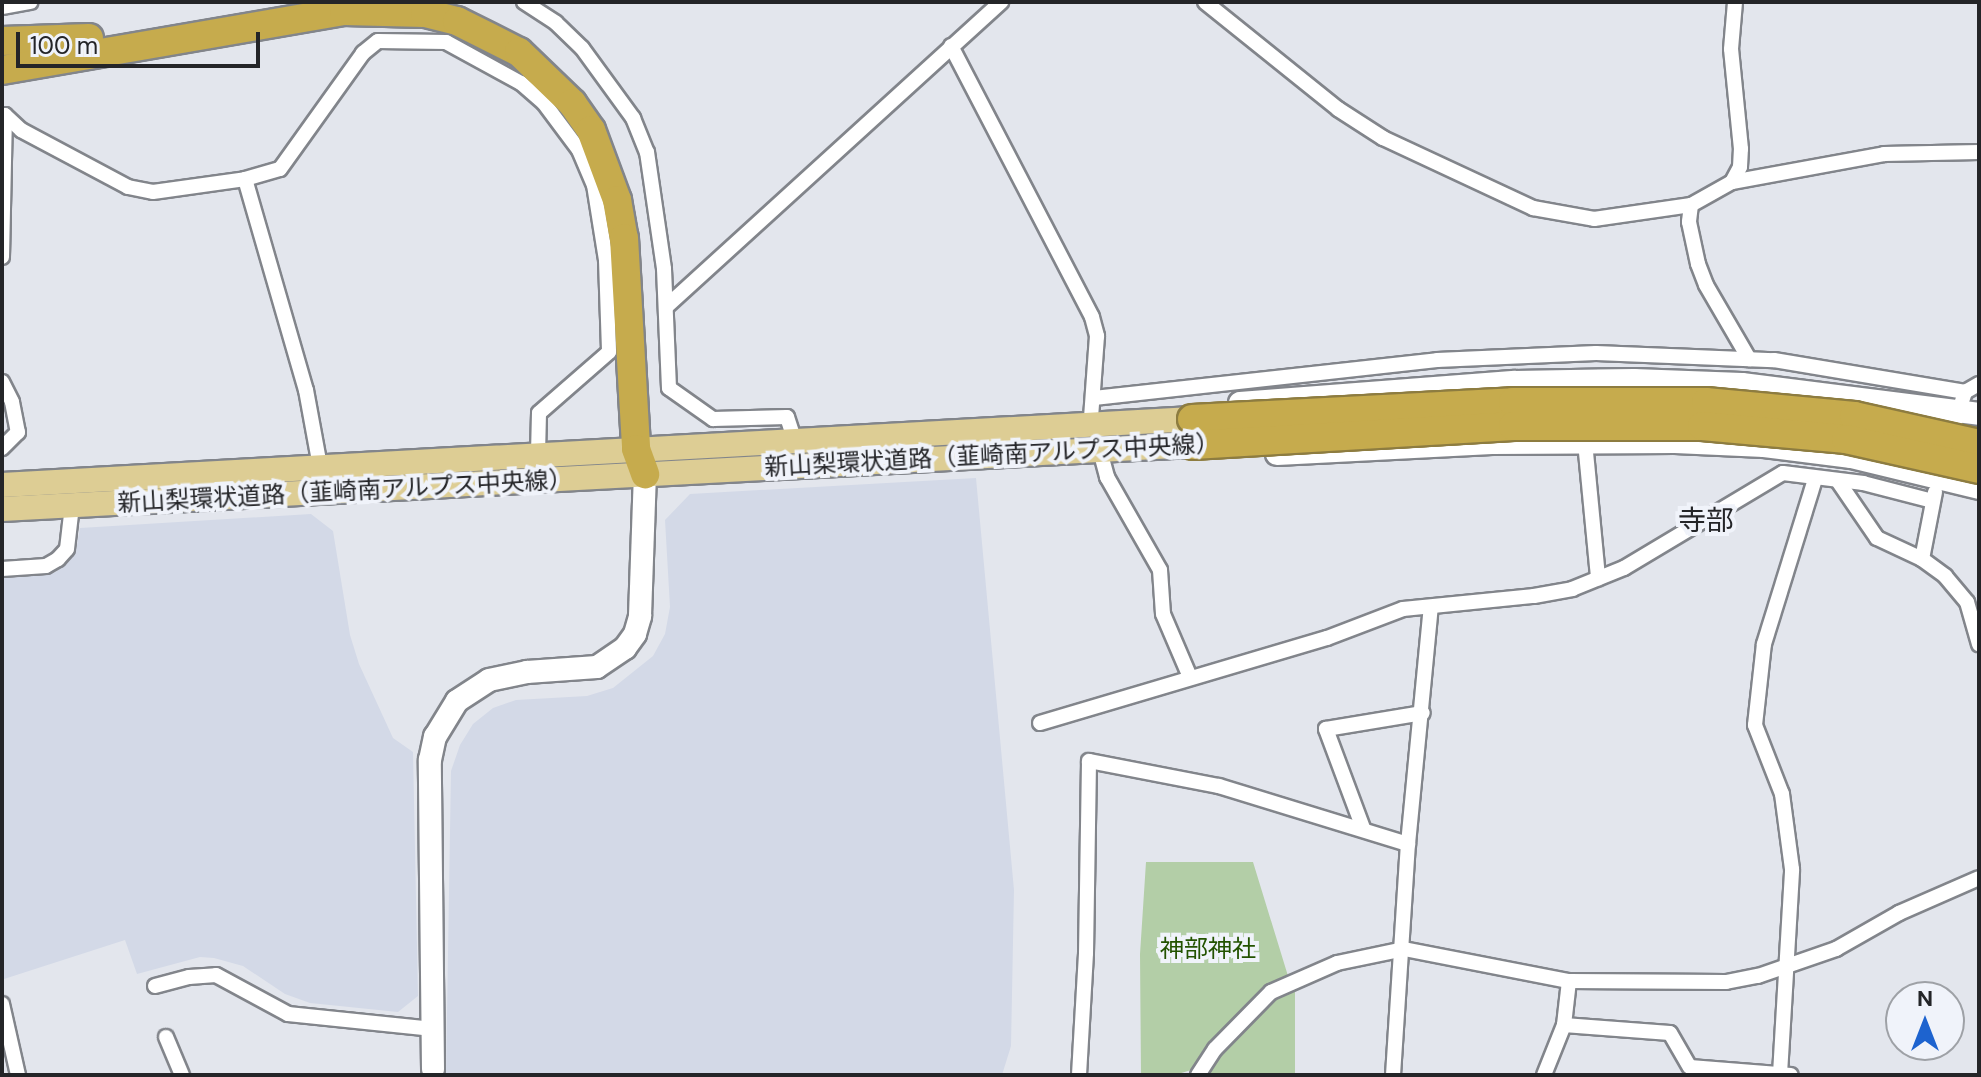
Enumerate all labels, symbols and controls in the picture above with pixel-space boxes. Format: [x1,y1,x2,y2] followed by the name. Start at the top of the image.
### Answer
[20,16,264,66] scale bar
[30,30,98,61] text: 100 m
[764,429,1220,481] street label: 新山梨環状道路（韮崎南アルプス中央線）
[117,465,573,517] street label: 新山梨環状道路（韮崎南アルプス中央線）
[1678,504,1734,538] district label: 寺部
[1160,935,1256,963] park label: 神部神社
[1885,981,1965,1061] north arrow
[1917,984,1933,1013] text: N

